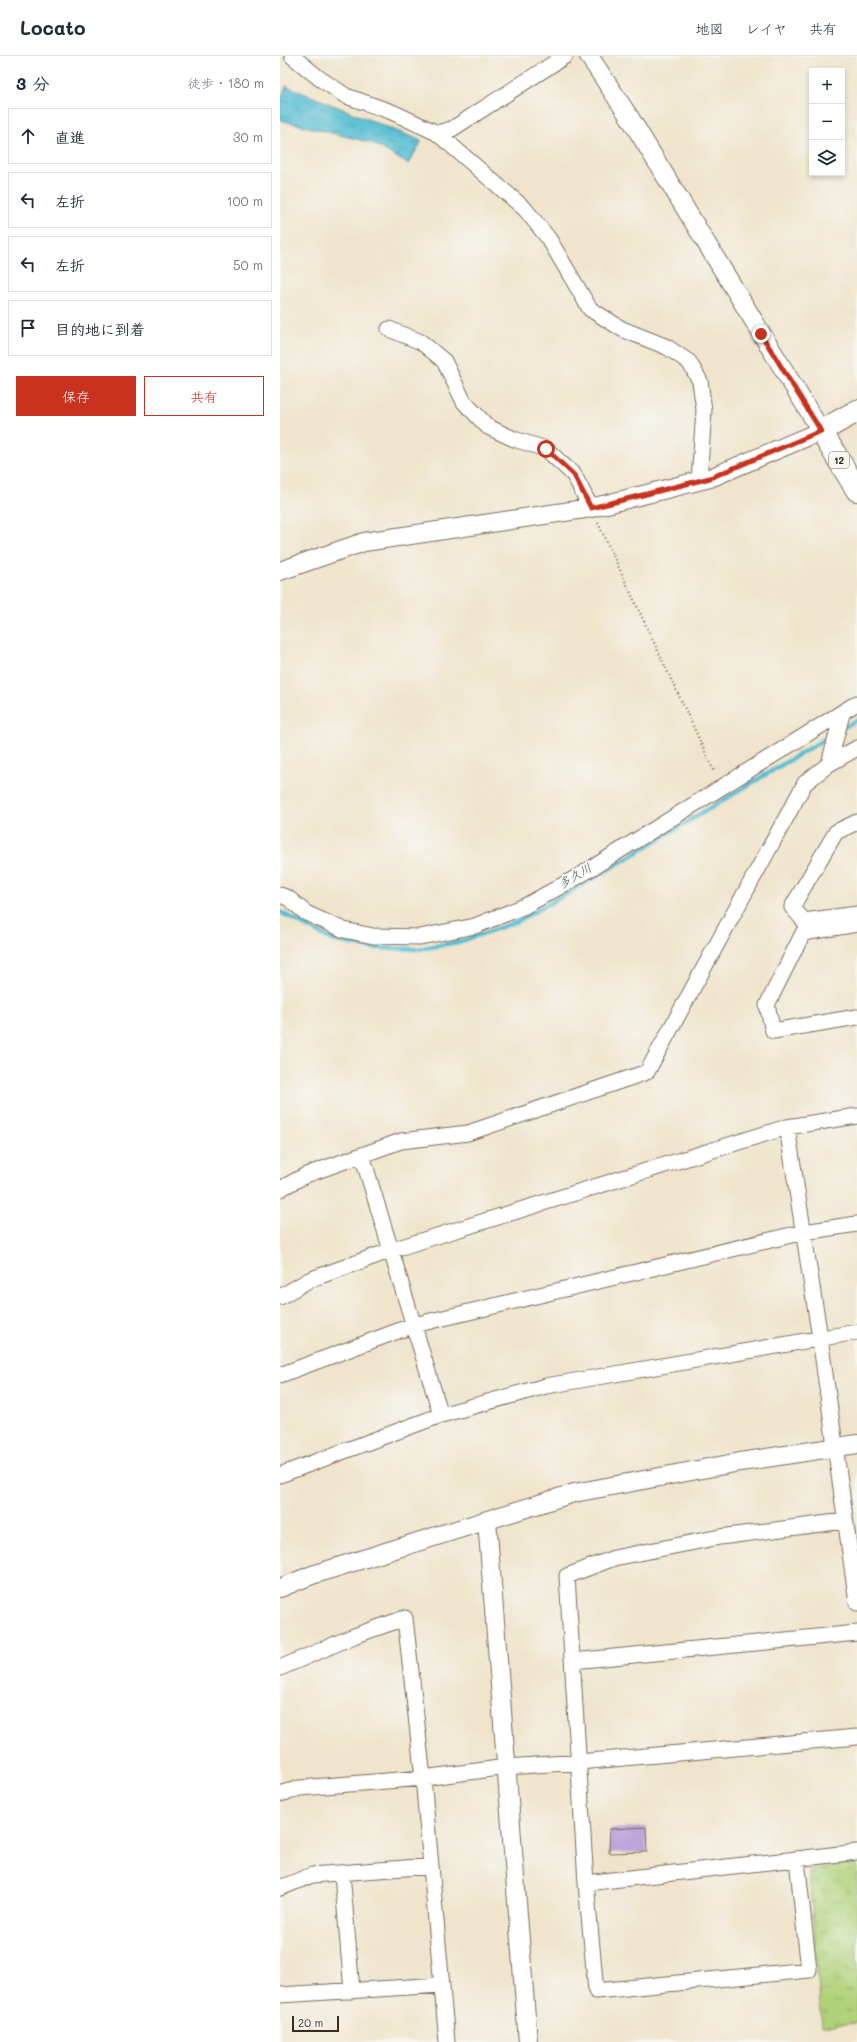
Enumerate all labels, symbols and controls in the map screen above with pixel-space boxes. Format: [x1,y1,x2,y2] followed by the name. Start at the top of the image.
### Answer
[20,15,86,40] text: Locato
[696,19,724,38] text: 地図
[746,19,787,38] text: レイヤ
[809,19,837,38] text: 共有
[809,68,845,176] map controls
[809,68,845,104] button: +
[16,72,49,94] text: 3 分
[188,74,264,91] text: 徒歩 · 180 m
[809,104,845,140] button: −
[17,125,39,147] icon: ahead
[55,127,85,147] text: 直進
[233,128,263,145] text: 30 m
[809,140,845,176] button: layers
[17,189,39,211] icon: left
[55,191,85,211] text: 左折
[227,192,263,209] text: 100 m
[17,253,39,275] icon: left
[55,255,85,275] text: 左折
[233,256,263,273] text: 50 m
[17,317,39,339] icon: arrive
[55,319,145,339] text: 目的地に到着
[752,325,770,343] route end
[16,376,136,416] button: 保存
[144,376,264,416] button: 共有
[537,440,555,458] route start
[829,452,849,468] road number: 12
[555,859,594,891] water label: 多久川
[292,2014,339,2033] scale bar
[298,2015,323,2030] text: 20 m

